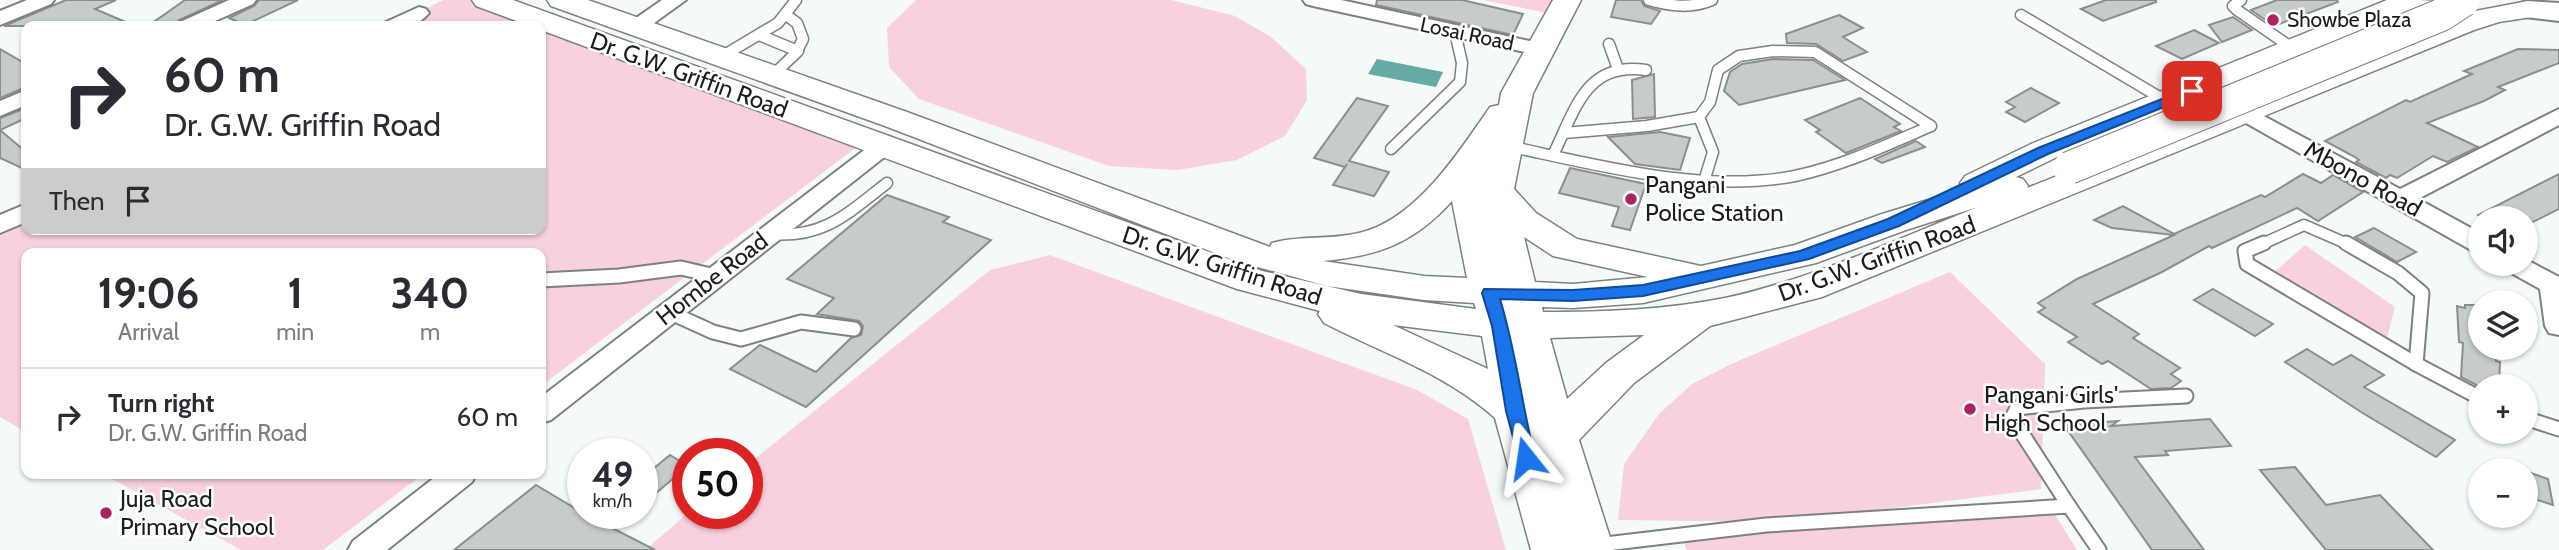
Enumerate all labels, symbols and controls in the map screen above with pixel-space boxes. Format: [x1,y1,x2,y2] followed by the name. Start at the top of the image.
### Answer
[2287,7,2411,32] place label: Showbe Plaza
[1418,11,1516,56] street label: Losai Road
[2265,12,2281,28] marker: Showbe Plaza
[587,25,792,124] street label: Dr. G.W. Griffin Road
[164,45,280,104] text: 60 m
[49,49,140,140] icon: right
[2162,61,2222,121] pin
[2173,72,2211,110] icon: arrive
[164,105,441,144] text: Dr. G.W. Griffin Road
[2299,134,2427,223] street label: Mbono Road
[1645,170,1784,227] place label: Pangani Police Station
[119,182,157,220] icon: arrive
[49,185,105,217] text: Then
[1623,191,1639,207] marker: Pangani Police Station
[2468,206,2538,528] map controls
[2468,206,2538,276] button: sound
[1774,209,1979,308] street label: Dr. G.W. Griffin Road
[1119,220,1325,311] street label: Dr. G.W. Griffin Road
[650,226,773,331] street label: Hombe Road
[98,267,199,319] text: 19:06
[287,267,303,319] text: 1
[391,267,469,319] text: 340
[2468,290,2538,360] button: layers
[118,318,179,346] text: Arrival
[276,318,314,346] text: min
[420,318,440,346] text: m
[2468,374,2538,444] button: +
[1984,380,2118,437] place label: Pangani Girls' High School
[108,387,214,419] text: Turn right
[49,398,87,436] icon: right
[456,401,518,433] text: 60 m
[1962,401,1978,417] marker: Pangani Girls' High School
[108,419,307,447] text: Dr. G.W. Griffin Road
[1489,421,1563,495] position arrow
[672,438,763,529] speed limit sign: 50
[592,453,633,496] text: 49
[2468,458,2538,528] button: −
[119,484,274,541] place label: Juja Road Primary School
[593,490,632,512] text: km/h
[98,505,114,521] marker: Juja Road Primary School

